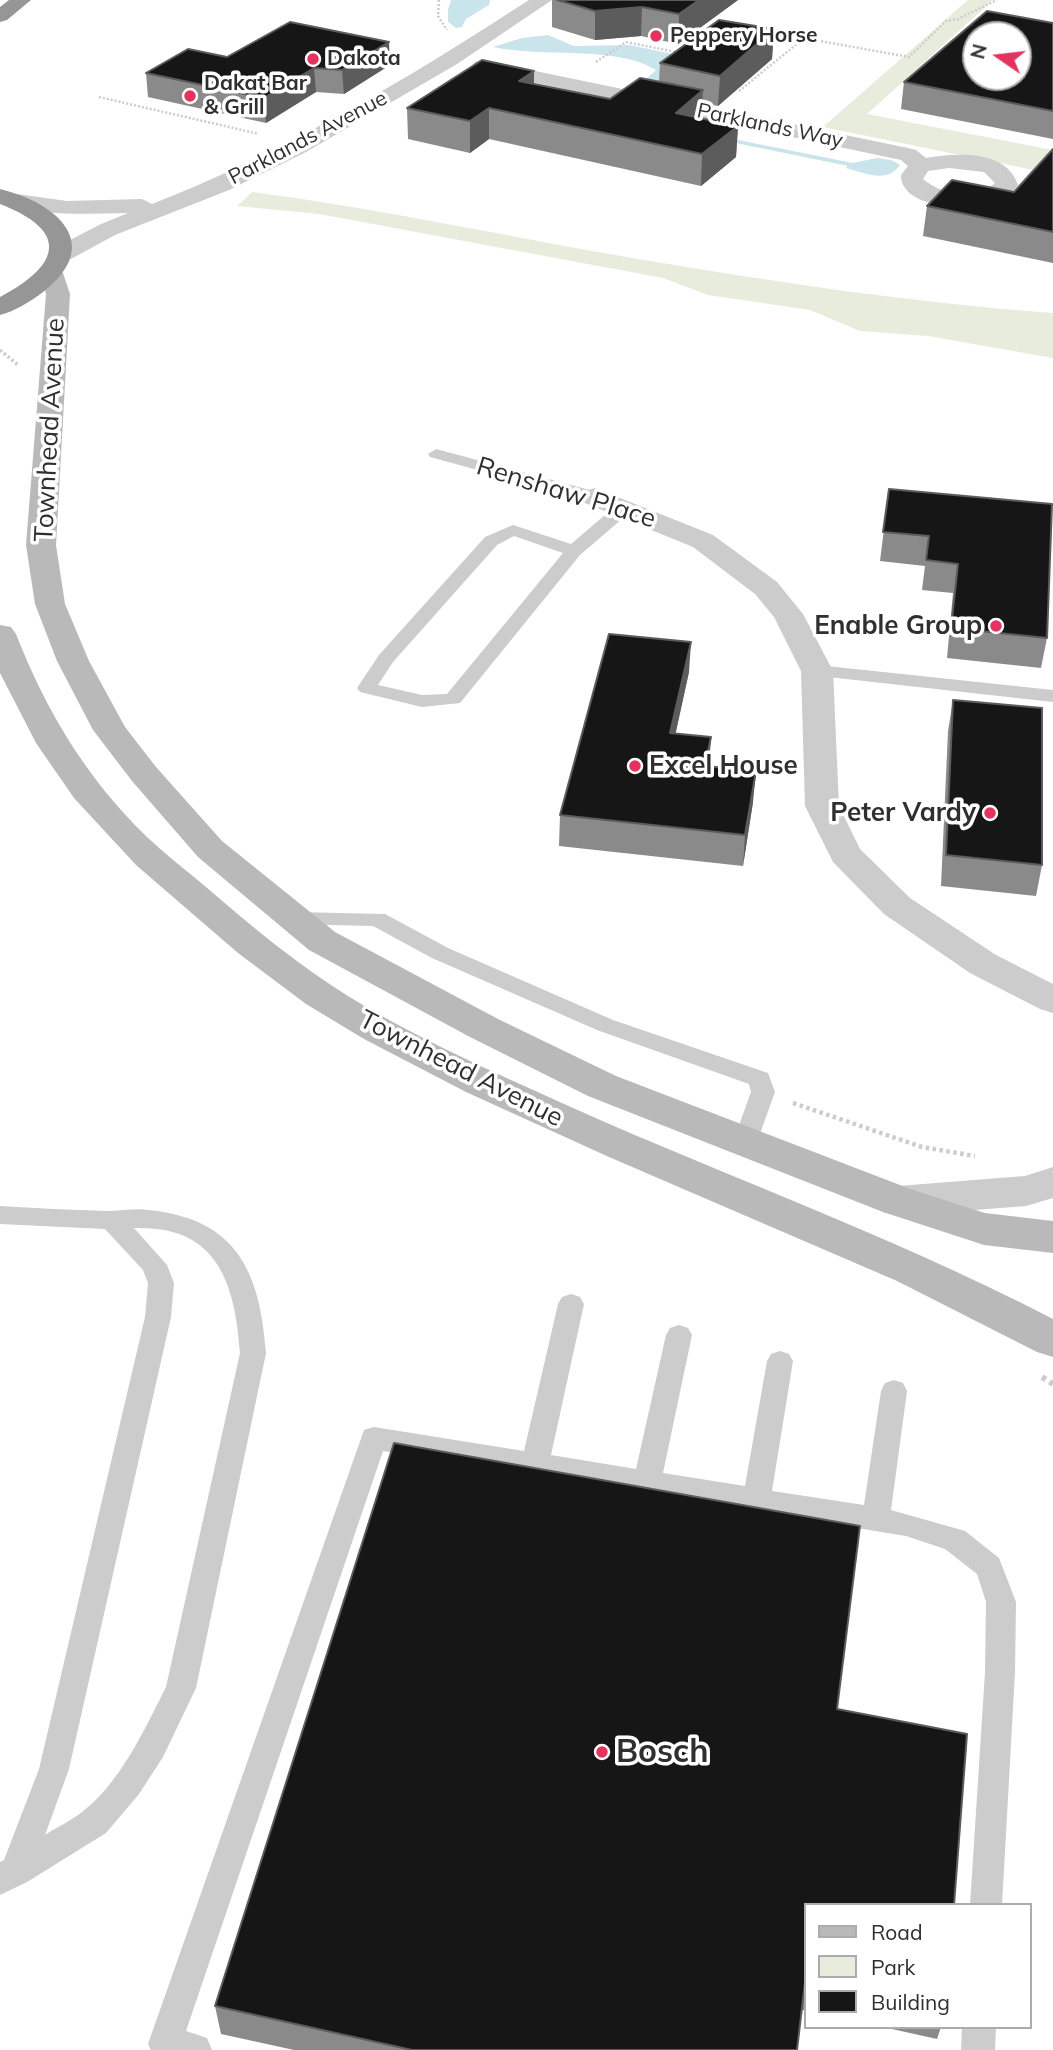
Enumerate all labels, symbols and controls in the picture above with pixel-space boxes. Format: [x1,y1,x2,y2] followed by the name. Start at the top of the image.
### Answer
[962,21,1032,91] north arrow
[670,23,817,49] place label: Peppery Horse
[648,28,664,44] marker: Peppery Horse
[965,42,992,61] text: N
[327,46,401,72] place label: Dakota
[305,51,321,67] marker: Dakota
[204,71,307,121] place label: Dakat Bar & Grill
[224,86,392,190] street label: Parklands Avenue
[182,88,198,104] marker: Dakat Bar & Grill
[695,98,845,154] street label: Parklands Way
[29,317,71,543] street label: Townhead Avenue
[473,451,659,535] street label: Renshaw Place
[814,610,982,642] place label: Enable Group
[988,618,1004,634] marker: Enable Group
[649,750,798,782] place label: Excel House
[627,758,643,774] marker: Excel House
[830,797,976,829] place label: Peter Vardy
[982,805,998,821] marker: Peter Vardy
[354,1004,568,1134] street label: Townhead Avenue
[616,1733,708,1771] place label: Bosch
[594,1744,610,1760] marker: Bosch
[804,1903,1032,2029] legend
[871,1919,922,1945] text: Road
[871,1954,915,1980] text: Park
[871,1989,950,2015] text: Building

